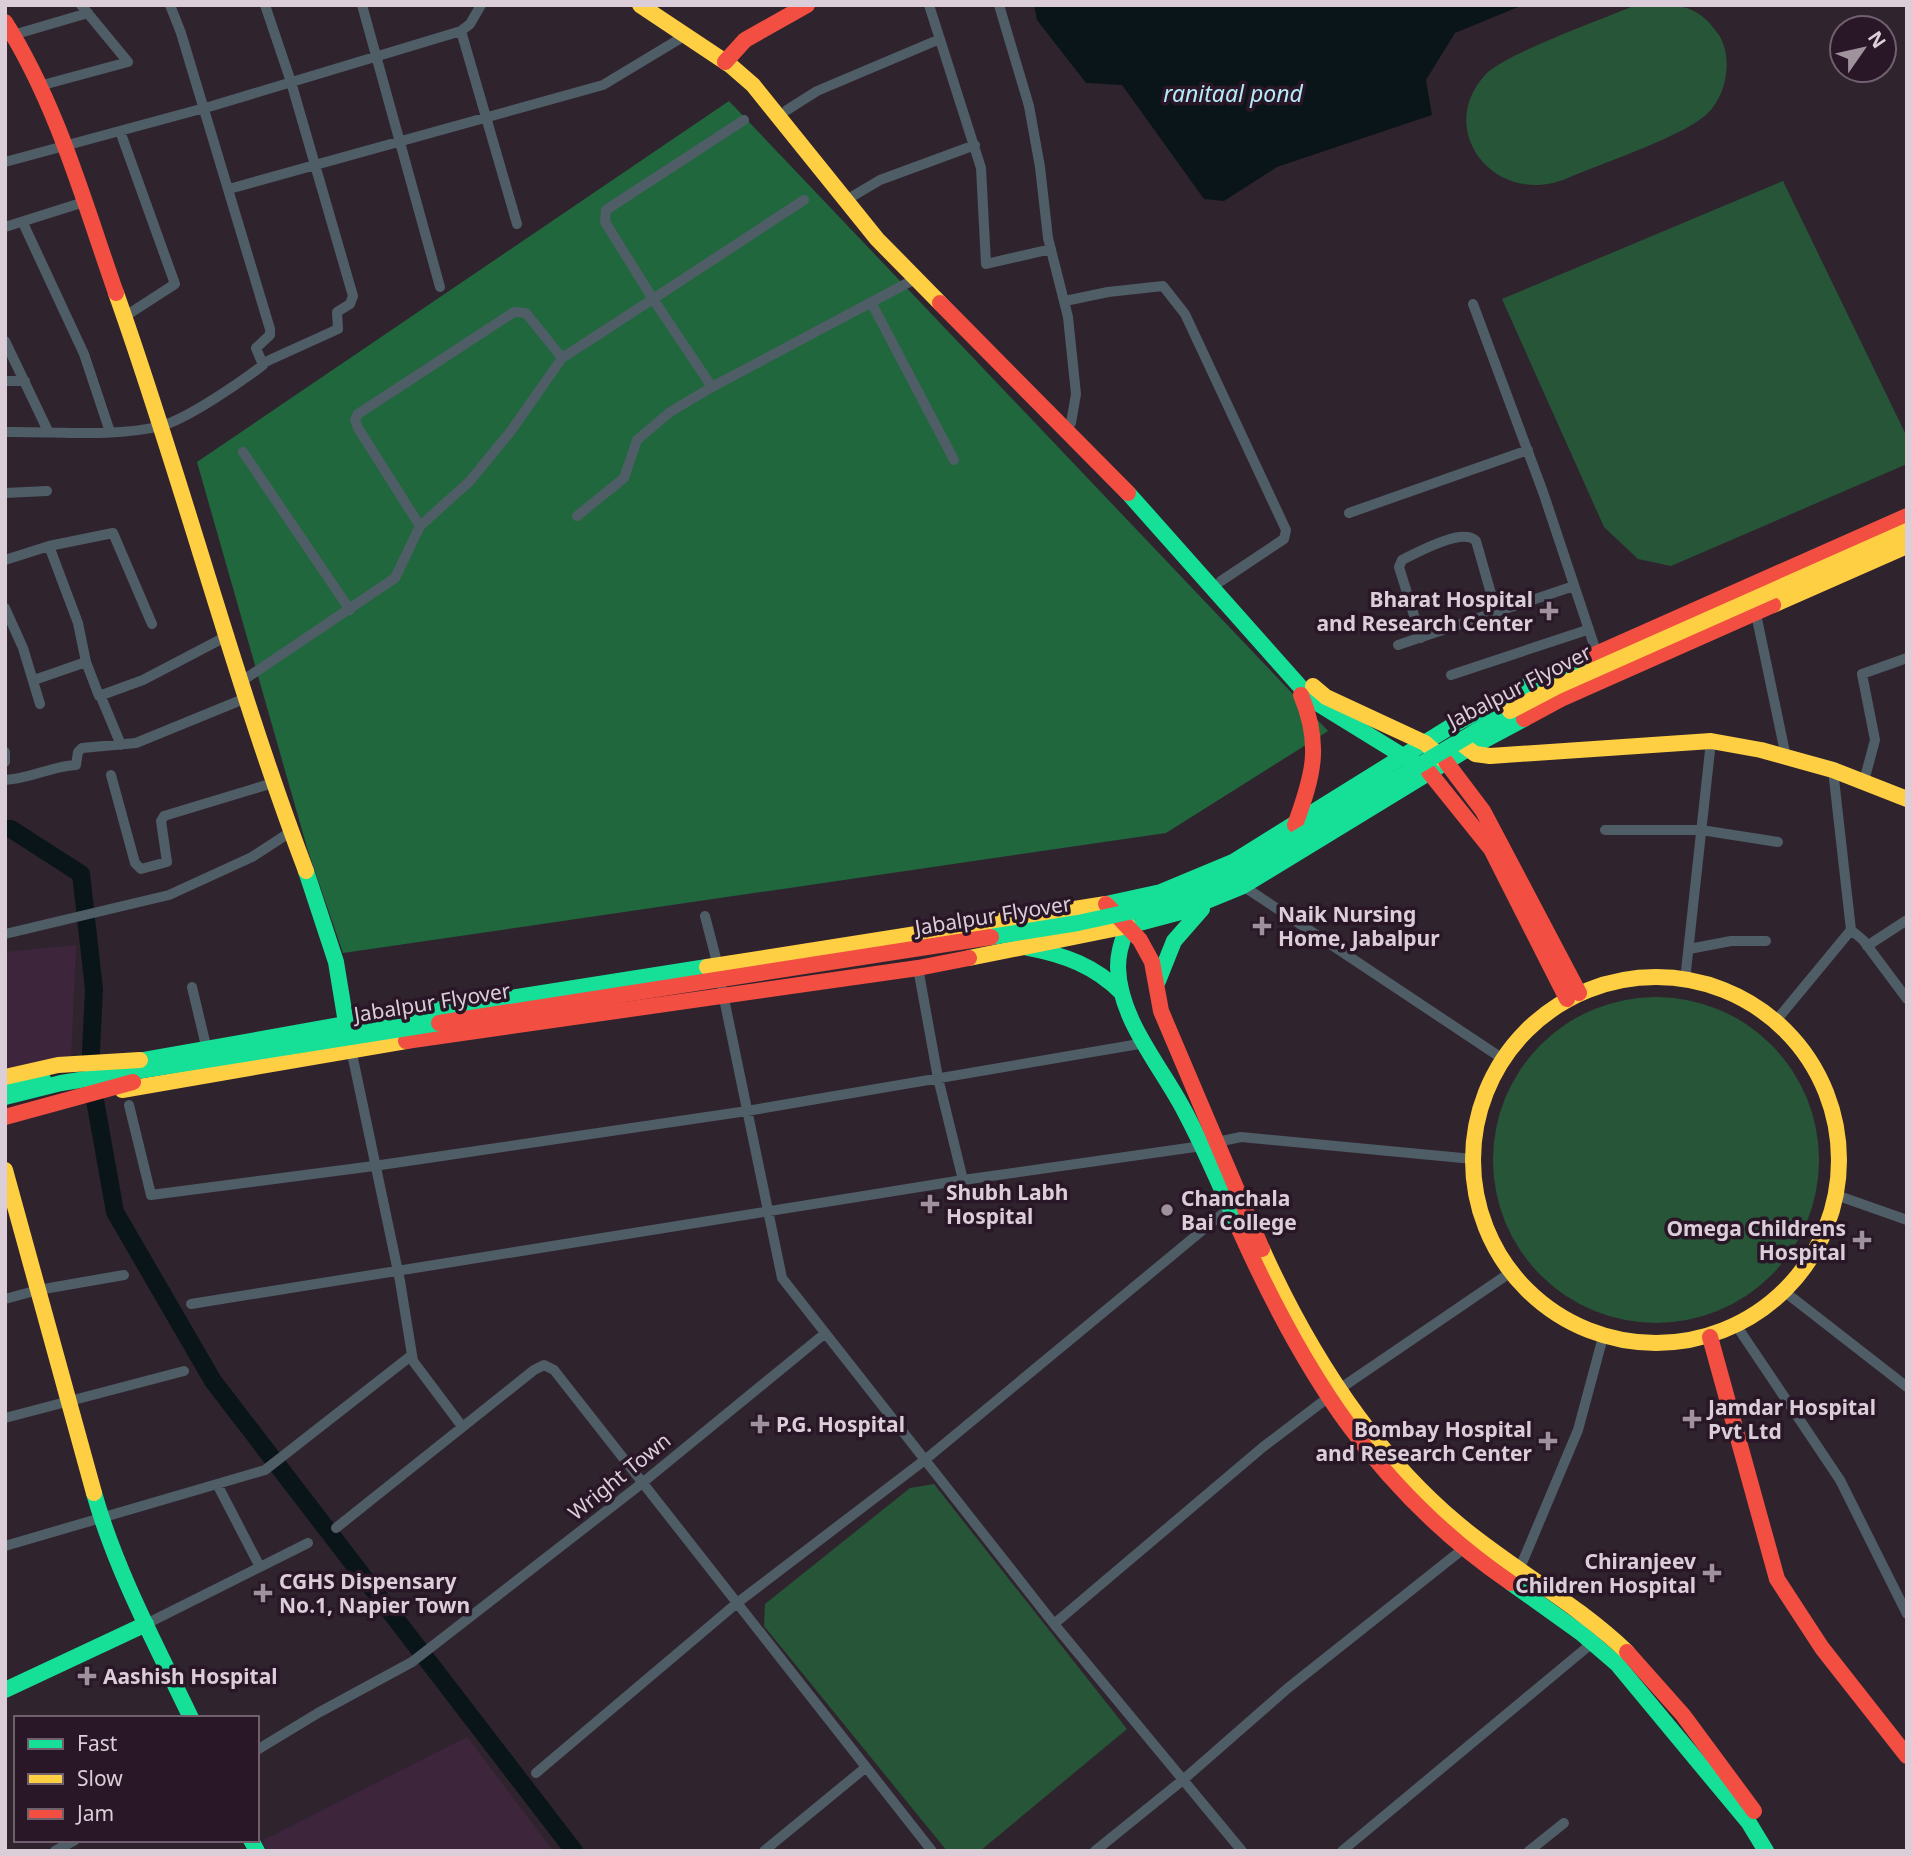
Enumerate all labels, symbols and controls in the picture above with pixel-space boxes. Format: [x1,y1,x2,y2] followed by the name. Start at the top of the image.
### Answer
[1828,14,1898,84] north arrow
[1862,26,1892,53] text: N
[1163,77,1303,109] water label: ranitaal pond
[1316,585,1534,637] place label: Bharat Hospital and Research Center
[1539,601,1559,621] marker: Bharat Hospital and Research Center
[1440,637,1596,735] street label: Jabalpur Flyover
[911,889,1074,942] street label: Jabalpur Flyover
[1278,900,1440,952] place label: Naik Nursing Home, Jabalpur
[1252,916,1272,936] marker: Naik Nursing Home, Jabalpur
[350,976,513,1029] street label: Jabalpur Flyover
[946,1178,1069,1230] place label: Shubh Labh Hospital
[1181,1184,1297,1236] place label: Chanchala Bai College
[920,1194,940,1214] marker: Shubh Labh Hospital
[1159,1202,1175,1218] marker: Chanchala Bai College
[1666,1214,1846,1266] place label: Omega Childrens Hospital
[1852,1230,1872,1250] marker: Omega Childrens Hospital
[1706,1393,1876,1445] place label: Jamdar Hospital Pvt Ltd
[1682,1409,1702,1429] marker: Jamdar Hospital Pvt Ltd
[776,1410,905,1438] place label: P.G. Hospital
[750,1414,770,1434] marker: P.G. Hospital
[1315,1415,1533,1467] place label: Bombay Hospital and Research Center
[562,1426,676,1526] street label: Wright Town
[1538,1431,1558,1451] marker: Bombay Hospital and Research Center
[1515,1547,1696,1599] place label: Chiranjeev Children Hospital
[1702,1563,1722,1583] marker: Chiranjeev Children Hospital
[279,1567,470,1619] place label: CGHS Dispensary No.1, Napier Town
[253,1583,273,1603] marker: CGHS Dispensary No.1, Napier Town
[103,1662,277,1690] place label: Aashish Hospital
[77,1666,97,1686] marker: Aashish Hospital
[14,1716,259,1842] legend
[77,1729,118,1757] text: Fast
[77,1764,123,1792] text: Slow
[75,1799,114,1827] text: Jam

